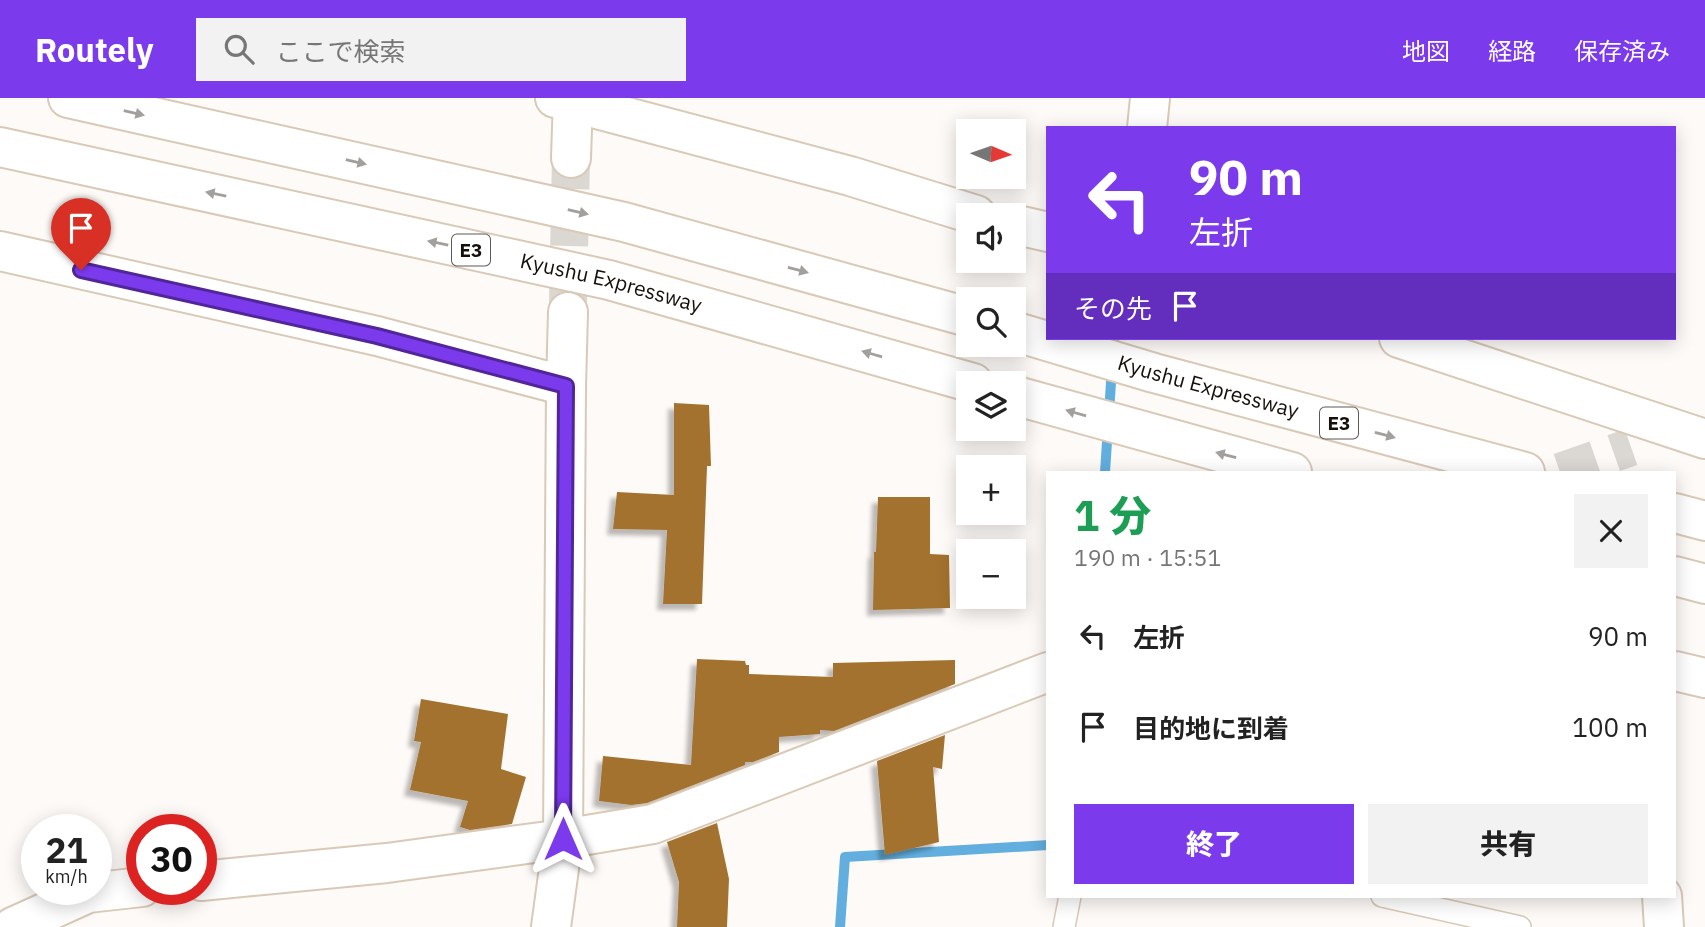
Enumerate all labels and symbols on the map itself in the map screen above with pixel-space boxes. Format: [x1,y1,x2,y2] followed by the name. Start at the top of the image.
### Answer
[123,107,145,118] one-way arrow
[956,119,1026,189] north arrow
[345,157,367,168] one-way arrow
[205,189,227,200] one-way arrow
[51,198,111,270] pin
[567,206,589,217] one-way arrow
[452,234,490,266] road number: E3
[427,237,449,248] one-way arrow
[518,246,706,319] street label: Kyushu Expressway
[787,265,809,276] one-way arrow
[1114,348,1302,424] street label: Kyushu Expressway
[861,349,882,359] one-way arrow
[1066,408,1087,418] one-way arrow
[1320,408,1358,438] road number: E3
[1374,430,1396,441] one-way arrow
[1215,449,1237,460] one-way arrow
[526,802,600,876] position arrow
[126,814,217,905] speed limit sign: 30

